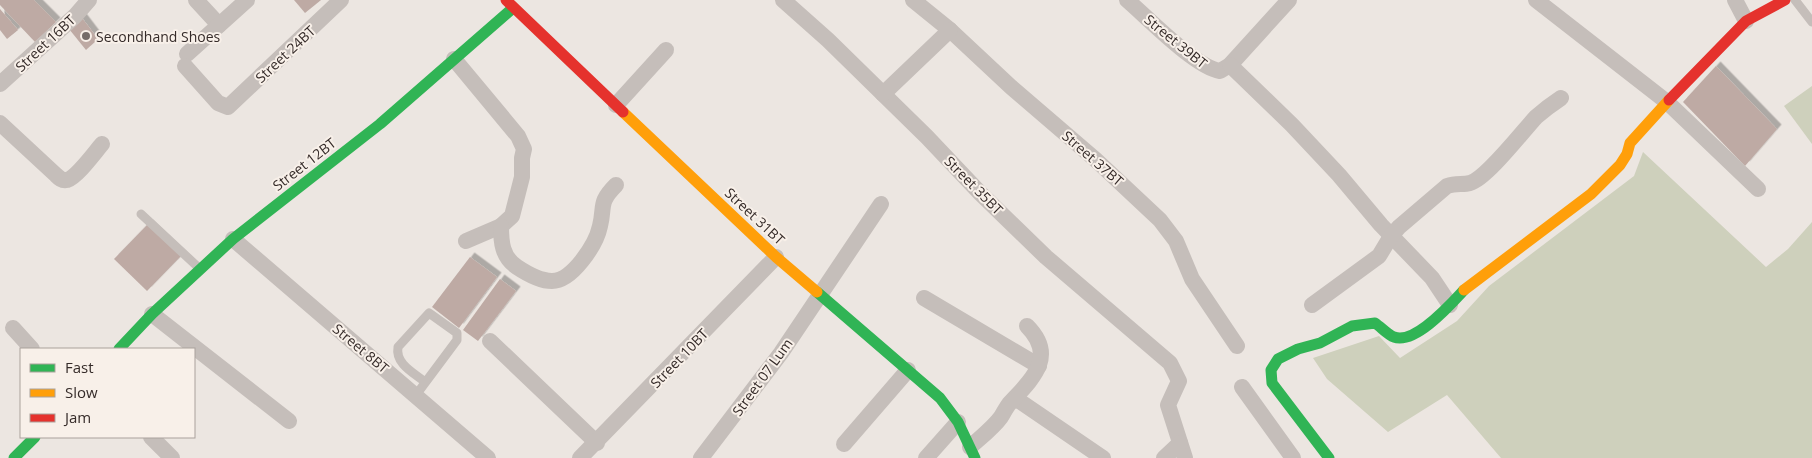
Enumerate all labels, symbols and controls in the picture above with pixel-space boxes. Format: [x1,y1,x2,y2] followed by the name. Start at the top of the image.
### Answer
[11,10,79,76] street label: Street 16BT
[1141,10,1212,72] street label: Street 39BT
[251,21,319,87] street label: Street 24BT
[96,27,221,46] place label: Secondhand Shoes
[80,30,92,42] marker: Secondhand Shoes
[1058,126,1128,190] street label: Street 37BT
[268,133,340,195] street label: Street 12BT
[941,152,1008,219] street label: Street 35BT
[721,183,789,249] street label: Street 31BT
[329,319,393,377] street label: Street 8BT
[646,324,712,392] street label: Street 10BT
[727,335,797,419] street label: Street 07 Lum
[20,348,195,438] legend
[65,357,94,377] text: Fast
[65,382,98,402] text: Slow
[63,407,91,427] text: Jam

